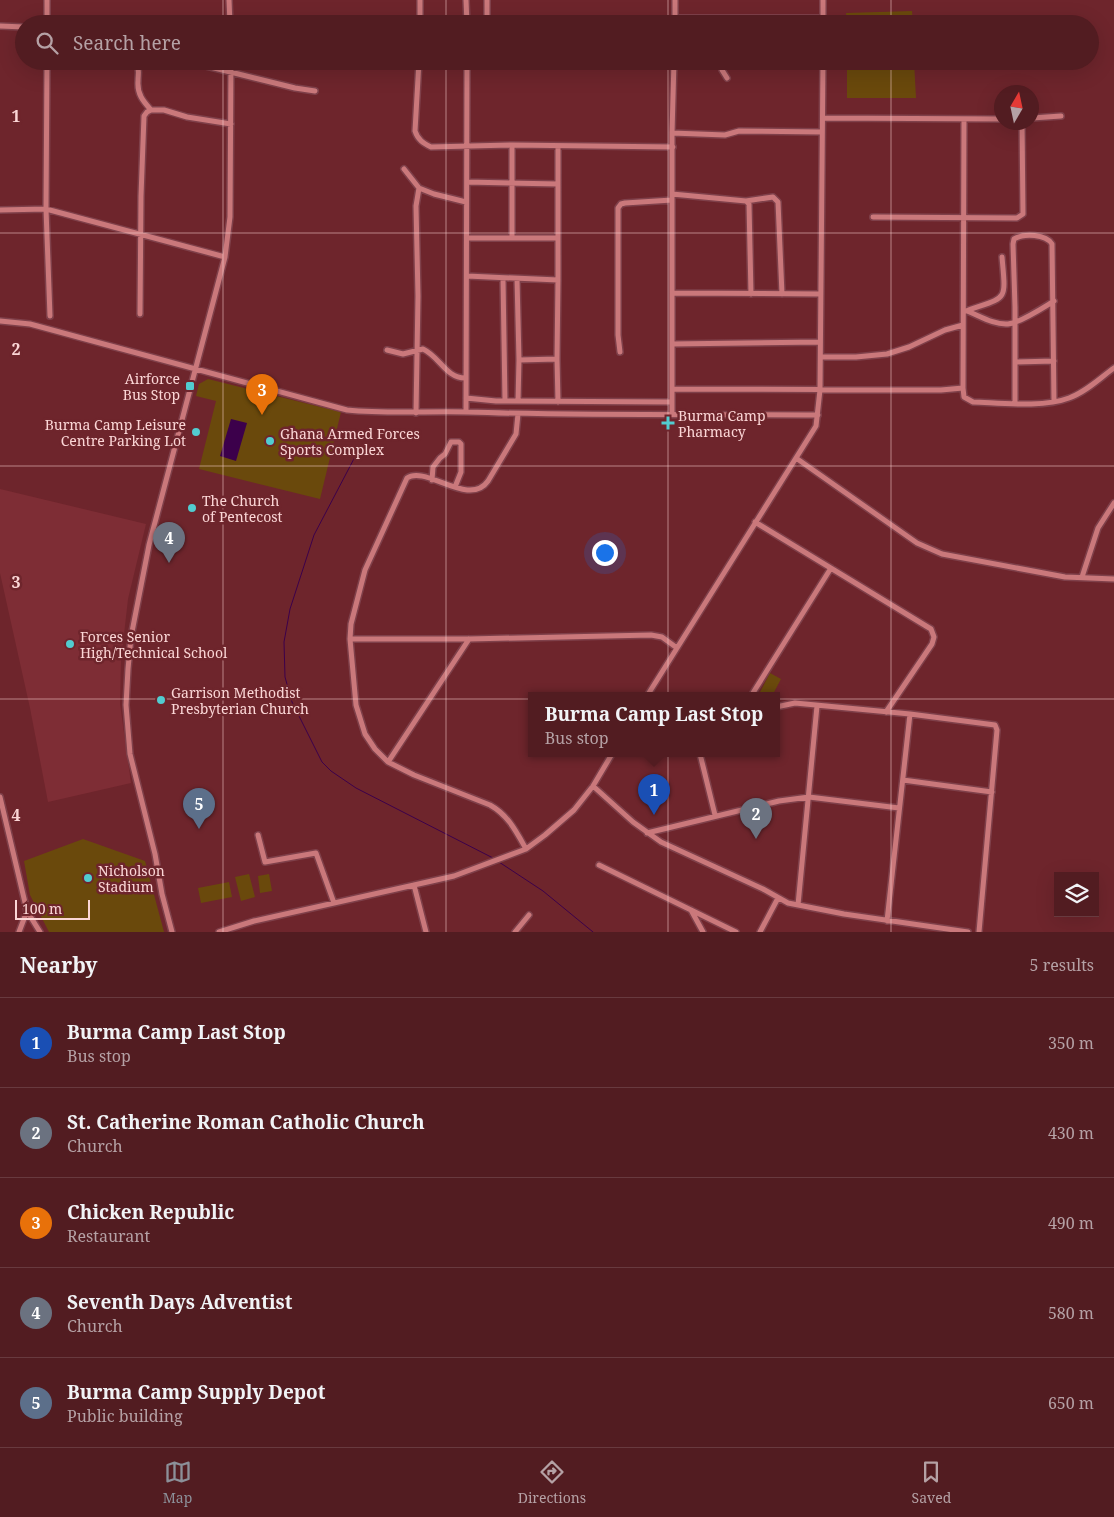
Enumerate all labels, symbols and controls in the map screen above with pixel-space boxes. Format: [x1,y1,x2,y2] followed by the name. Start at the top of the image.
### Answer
[15,15,1099,70] search box
[33,29,61,57] icon: search
[73,30,181,56] text: Search here
[994,85,1039,130] north arrow
[11,105,21,127] text: 1
[11,338,21,360] text: 2
[123,369,180,404] place label: Airforce Bus Stop
[246,374,278,415] pin: 3
[184,380,196,392] marker: Airforce Bus Stop
[678,406,766,441] place label: Burma Camp Pharmacy
[45,415,186,450] place label: Burma Camp Leisure Centre Parking Lot
[662,417,674,429] marker: Burma Camp Pharmacy
[280,424,420,459] place label: Ghana Armed Forces Sports Complex
[190,426,202,438] marker: Burma Camp Leisure Centre Parking Lot
[264,435,276,447] marker: Ghana Armed Forces Sports Complex
[202,491,283,526] place label: The Church of Pentecost
[186,502,198,514] marker: The Church of Pentecost
[153,522,185,563] pin: 4
[592,540,618,566] your location
[11,571,21,593] text: 3
[80,627,228,662] place label: Forces Senior High/Technical School
[64,638,76,650] marker: Forces Senior High/Technical School
[171,683,309,718] place label: Garrison Methodist Presbyterian Church
[528,692,780,757] popup
[155,694,167,706] marker: Garrison Methodist Presbyterian Church
[545,701,763,727] text: Burma Camp Last Stop
[545,727,609,749] text: Bus stop
[638,774,670,815] pin: 1
[183,788,215,829] pin: 5
[740,798,772,839] pin: 2
[11,804,21,826] text: 4
[98,861,165,896] place label: Nicholson Stadium
[82,872,94,884] marker: Nicholson Stadium
[1054,872,1099,917] map controls
[1054,872,1099,917] button: layers
[15,897,90,920] scale bar
[22,899,62,918] text: 100 m
[20,951,98,979] text: Nearby
[1030,954,1094,976] text: 5 results
[67,1019,286,1045] text: Burma Camp Last Stop
[31,1032,41,1054] text: 1
[1048,1032,1094,1054] text: 350 m
[67,1045,131,1067] text: Bus stop
[67,1109,425,1135] text: St. Catherine Roman Catholic Church
[31,1122,41,1144] text: 2
[1048,1122,1094,1144] text: 430 m
[67,1135,123,1157] text: Church
[67,1199,234,1225] text: Chicken Republic
[31,1212,41,1234] text: 3
[1048,1212,1094,1234] text: 490 m
[67,1225,150,1247] text: Restaurant
[67,1289,292,1315] text: Seventh Days Adventist
[31,1302,41,1324] text: 4
[1048,1302,1094,1324] text: 580 m
[67,1315,123,1337] text: Church
[67,1379,325,1405] text: Burma Camp Supply Depot
[31,1392,41,1414] text: 5
[1048,1392,1094,1414] text: 650 m
[67,1405,183,1427] text: Public building
[163,1458,192,1507] tab: Map
[518,1458,586,1507] tab: Directions
[912,1458,951,1507] tab: Saved

